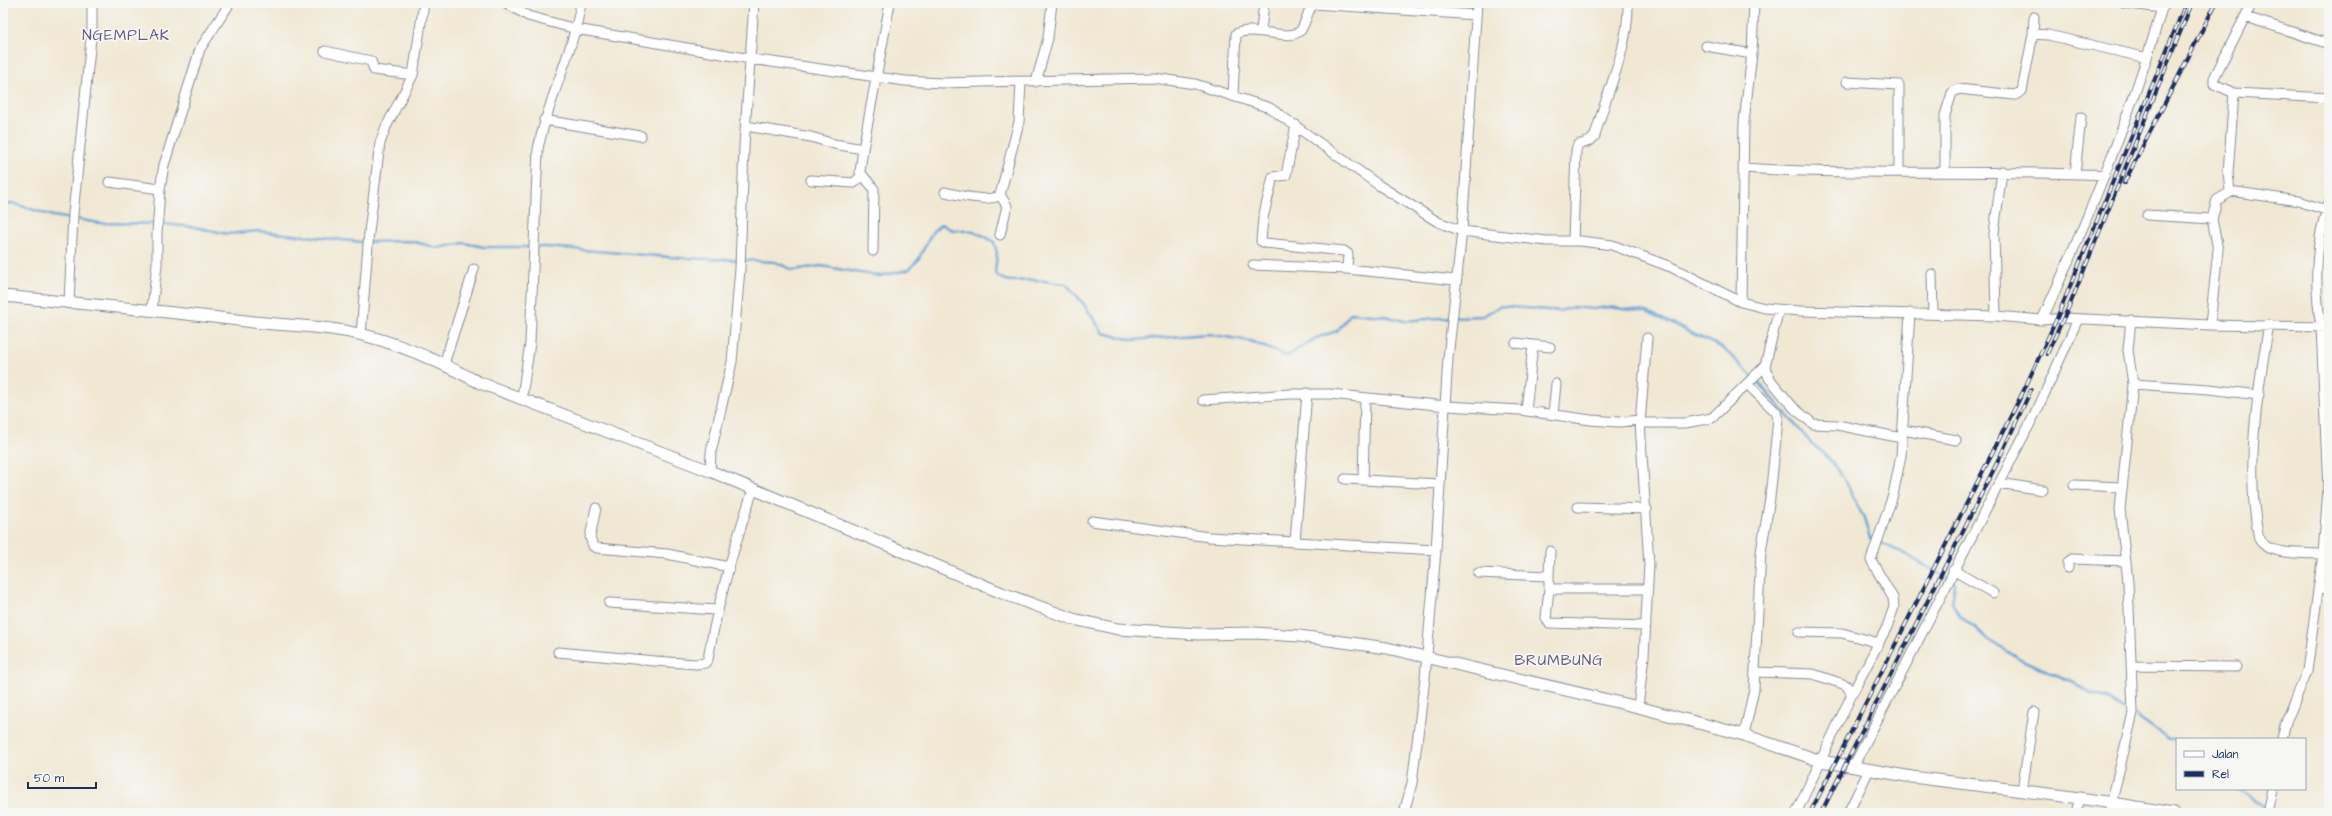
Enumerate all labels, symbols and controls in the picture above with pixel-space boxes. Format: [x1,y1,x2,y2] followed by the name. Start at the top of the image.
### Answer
[82,25,170,46] district label: NGEMPLAK
[1514,650,1604,671] district label: BRUMBUNG
[2176,738,2306,790] legend
[2212,746,2238,763] text: Jalan
[28,764,96,790] scale bar
[2212,766,2229,783] text: Rel
[34,770,65,787] text: 50 m

